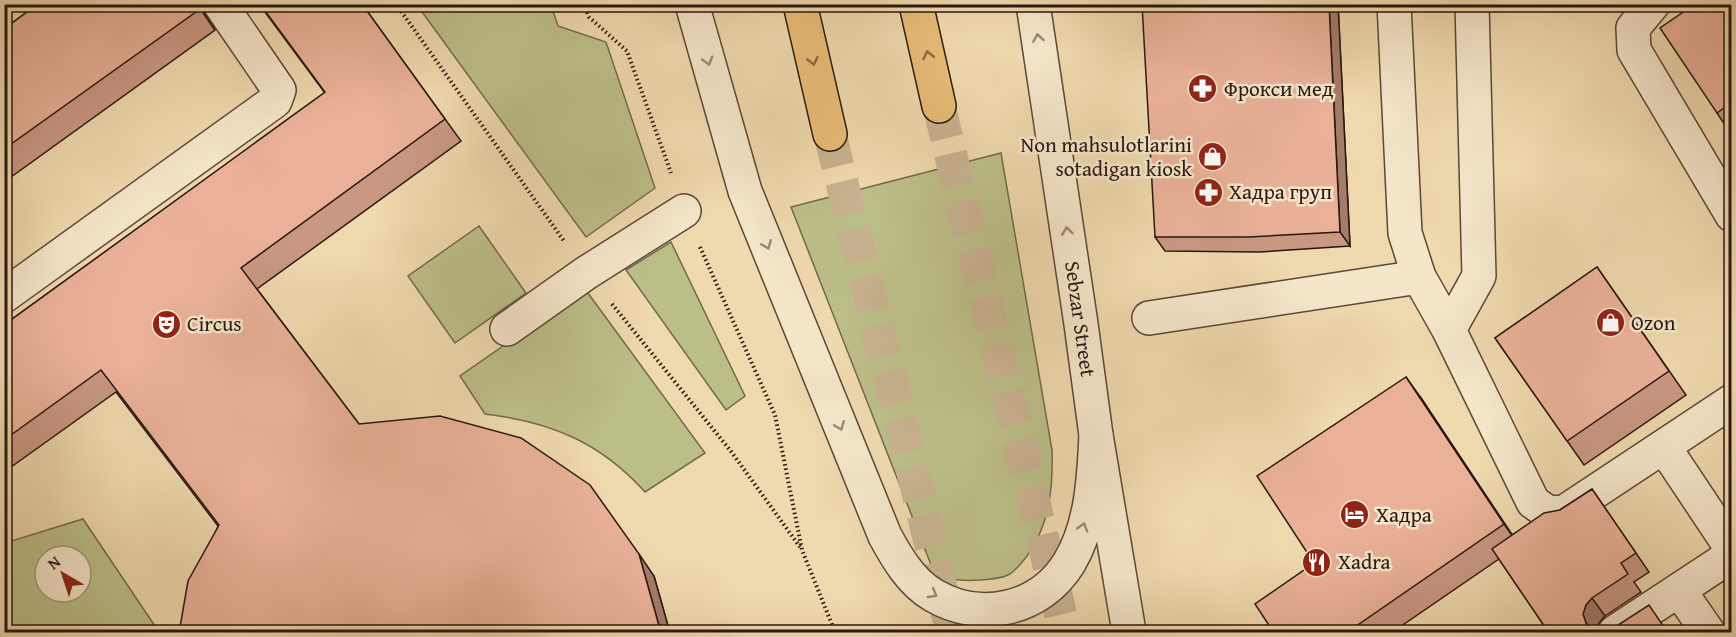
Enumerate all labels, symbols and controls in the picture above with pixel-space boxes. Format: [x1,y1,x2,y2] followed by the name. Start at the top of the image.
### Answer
[1032,34,1045,44] one-way arrow
[922,51,935,61] one-way arrow
[701,55,713,66] one-way arrow
[806,56,819,66] one-way arrow
[1187,73,1219,105] pharmacy icon: Фрокси мед
[1224,73,1334,104] place label: Фрокси мед
[1020,129,1192,184] place label: Non mahsulotlarini sotadigan kiosk
[1197,141,1229,173] shop icon: Non mahsulotlarini sotadigan kiosk
[1192,176,1224,208] pharmacy icon: Хадра груп
[1229,176,1332,207] place label: Хадра груп
[1062,226,1074,236] one-way arrow
[760,239,772,250] one-way arrow
[1057,259,1104,379] street label: Sebzar Street
[1594,307,1626,339] shop icon: Ozon
[1631,307,1676,338] place label: Ozon
[150,308,182,340] theatre icon: Circus
[187,308,242,339] place label: Circus
[833,420,845,431] one-way arrow
[1339,499,1371,531] hotel icon: Хадра
[1376,499,1432,530] place label: Хадра
[1076,522,1088,533] one-way arrow
[33,544,93,604] north arrow
[1301,546,1333,578] restaurant icon: Xadra
[1338,546,1391,577] place label: Xadra
[42,549,66,575] text: N
[927,586,937,598] one-way arrow

